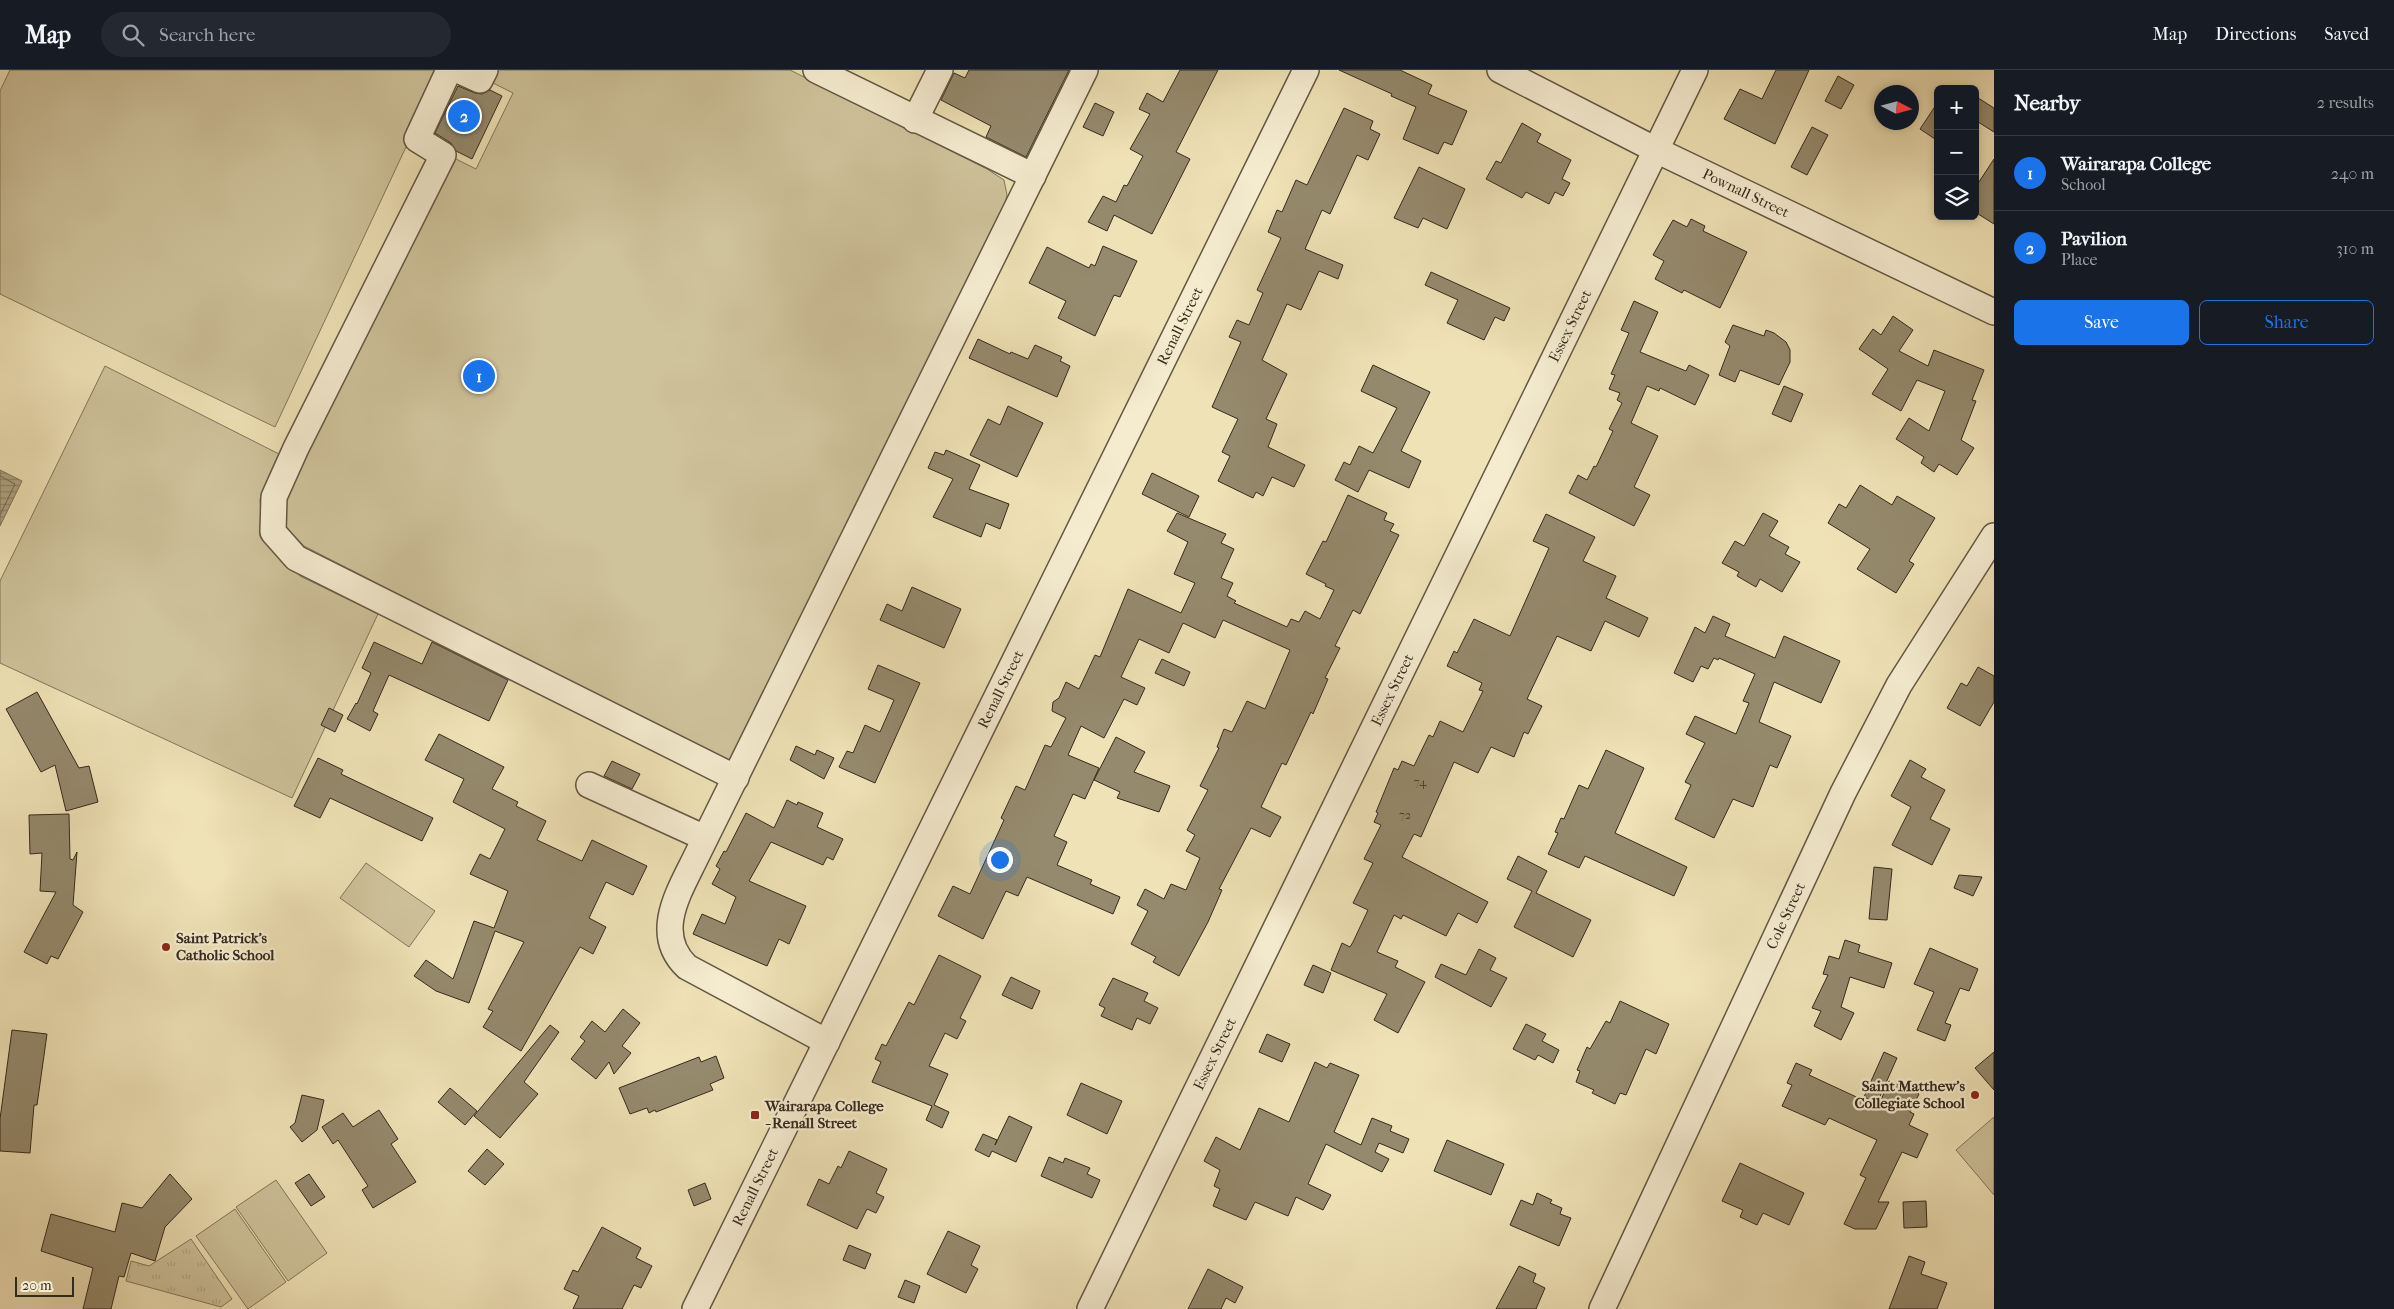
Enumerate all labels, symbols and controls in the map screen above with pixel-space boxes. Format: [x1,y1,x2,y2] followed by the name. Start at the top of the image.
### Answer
[101,12,451,57] search box
[25,21,71,49] text: Map
[119,21,147,49] icon: search
[159,24,255,46] text: Search here
[2153,24,2187,45] text: Map
[2215,24,2296,45] text: Directions
[2324,24,2369,45] text: Saved
[1874,85,1919,130] north arrow
[1934,85,1979,220] map controls
[1934,85,1979,130] button: +
[2014,91,2080,115] text: Nearby
[2317,93,2374,112] text: 2 results
[448,97,480,135] pin: 2
[1934,130,1979,175] button: −
[2061,153,2211,175] text: Wairarapa College
[2027,164,2033,183] text: 1
[2331,164,2374,183] text: 240 m
[1700,165,1793,222] street label: Pownall Street
[1934,175,1979,220] button: layers
[2061,175,2106,194] text: School
[2061,228,2127,250] text: Pavilion
[2026,239,2034,258] text: 2
[2336,239,2374,258] text: 310 m
[2061,250,2097,269] text: Place
[1153,283,1207,368] street label: Renall Street
[1545,286,1596,365] street label: Essex Street
[2014,300,2189,345] button: Save
[2199,300,2374,345] button: Share
[463,357,495,395] pin: 1
[974,647,1028,731] street label: Renall Street
[1367,650,1418,729] street label: Essex Street
[1414,775,1427,789] house number: 74
[1399,808,1411,822] house number: 72
[987,847,1013,873] your location
[1762,879,1809,952] street label: Cole Street
[176,929,275,964] place label: Saint Patrick's Catholic School
[160,941,172,953] marker: Saint Patrick's Catholic School
[1189,1014,1240,1093] street label: Essex Street
[1854,1077,1966,1112] place label: Saint Matthew's Collegiate School
[1969,1089,1981,1101] marker: Saint Matthew's Collegiate School
[764,1097,884,1132] place label: Wairarapa College - Renall Street
[749,1109,761,1121] marker: Wairarapa College - Renall Street
[728,1144,782,1229] street label: Renall Street
[15,1274,74,1297] scale bar
[22,1277,52,1294] text: 20 m

